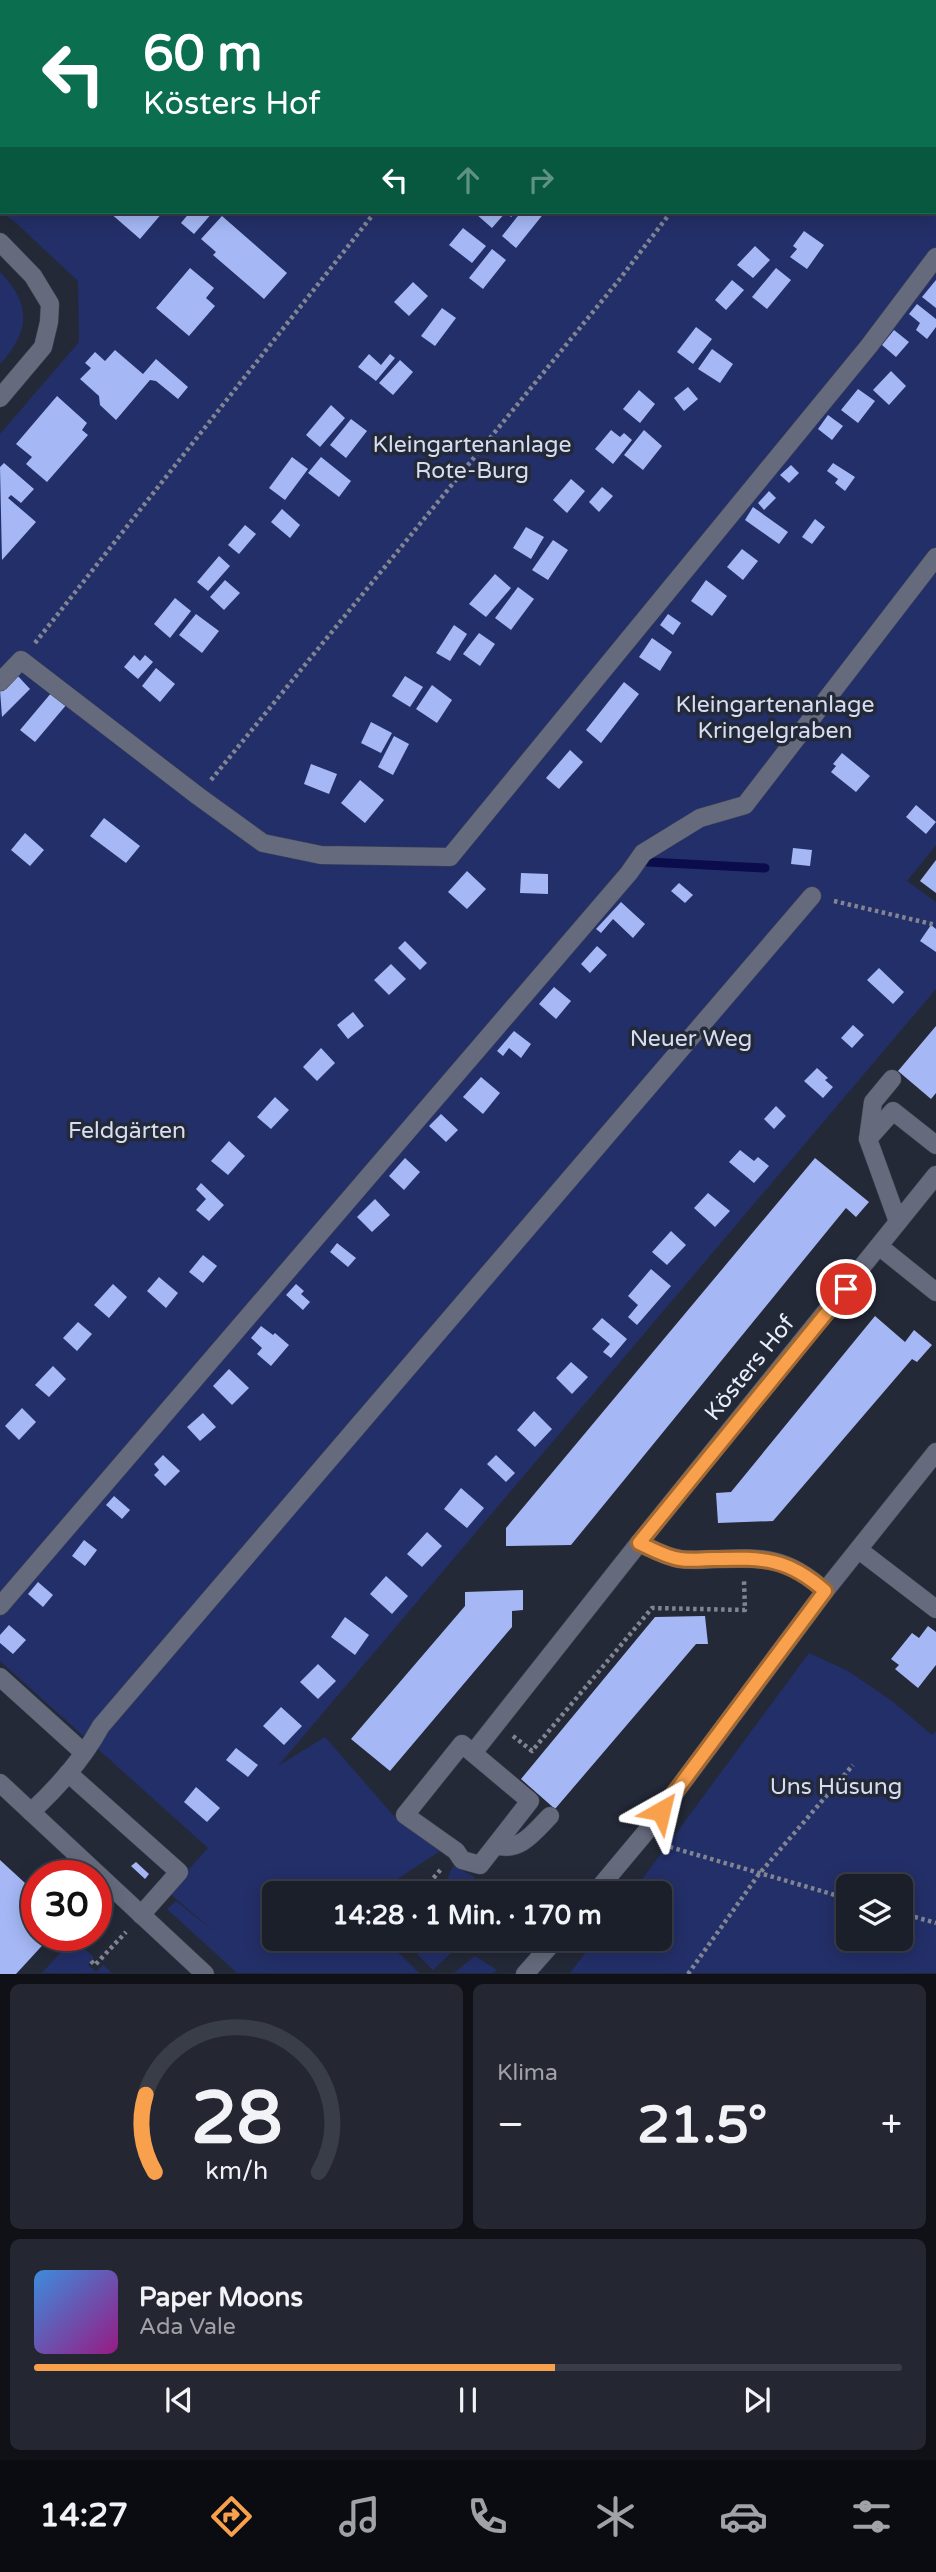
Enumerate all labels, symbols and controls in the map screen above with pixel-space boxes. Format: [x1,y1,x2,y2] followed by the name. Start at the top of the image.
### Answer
[143,25,262,84] text: 60 m
[28,28,119,119] icon: left
[143,85,320,123] text: Kösters Hof
[376,161,414,199] icon: left
[449,161,487,199] icon: ahead
[522,161,560,199] icon: right
[373,431,571,485] park label: Kleingartenanlage Rote-Burg
[676,691,874,745] park label: Kleingartenanlage Kringelgraben
[630,1025,752,1053] park label: Neuer Weg
[68,1117,186,1145] park label: Feldgärten
[816,1259,876,1319] pin
[827,1270,865,1308] icon: arrive
[699,1309,801,1426] street label: Kösters Hof
[770,1773,902,1801] park label: Uns Hüsung
[624,1774,698,1848] position arrow
[21,1860,112,1951] speed limit sign: 30
[836,1874,913,1951] map controls
[836,1874,913,1951] button: layers
[332,1900,602,1931] text: 14:28 · 1 Min. · 170 m
[497,2059,558,2087] text: Klima
[191,2076,282,2164] text: 28
[637,2094,767,2157] text: 21.5°
[497,2102,524,2148] text: −
[881,2102,902,2148] text: +
[205,2156,268,2186] text: km/h
[139,2282,303,2313] text: Paper Moons
[139,2313,236,2341] text: Ada Vale
[160,2381,198,2419] icon: previous
[449,2381,487,2419] icon: pause
[738,2381,776,2419] icon: next
[207,2492,256,2541] icon: directions
[335,2492,384,2541] icon: music
[463,2492,512,2541] icon: phone
[591,2492,640,2541] icon: climate
[719,2492,768,2541] icon: car
[847,2492,896,2541] icon: filters
[40,2497,128,2535] text: 14:27

